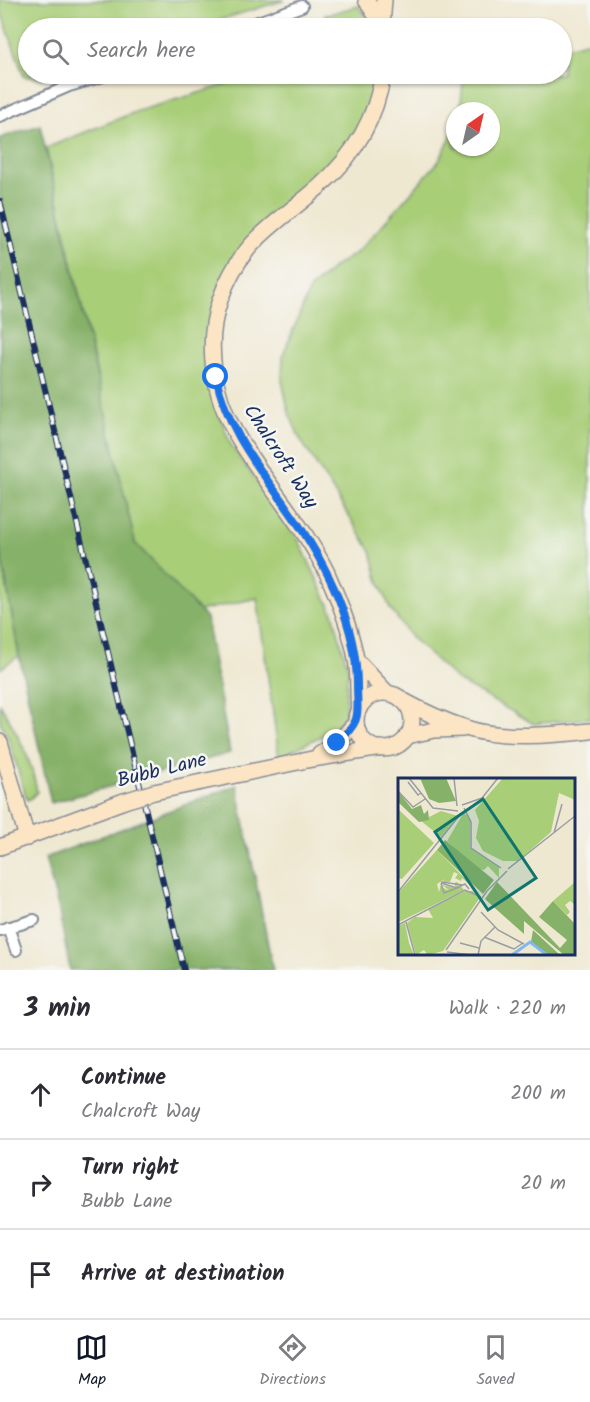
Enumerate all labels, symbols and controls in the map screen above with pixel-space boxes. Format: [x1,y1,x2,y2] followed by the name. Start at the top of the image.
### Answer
[18,18,572,84] search box
[87,34,195,69] text: Search here
[39,35,72,68] icon: search
[446,102,500,156] north arrow
[202,363,228,389] route start
[234,398,326,516] street label: Chalcroft Way
[323,729,349,755] route end
[114,744,210,798] street label: Bubb Lane
[398,778,575,955] inset map
[24,988,91,1030] text: 3 min
[449,993,566,1025] text: Walk · 220 m
[81,1061,166,1096] text: Continue
[24,1078,57,1111] icon: ahead
[510,1078,566,1110] text: 200 m
[81,1096,200,1128] text: Chalcroft Way
[81,1151,179,1186] text: Turn right
[24,1168,57,1201] icon: right
[520,1168,566,1200] text: 20 m
[81,1186,172,1218] text: Bubb Lane
[81,1257,284,1292] text: Arrive at destination
[24,1258,57,1291] icon: arrive
[75,1331,108,1392] tab: Map
[259,1331,326,1392] tab: Directions
[477,1331,515,1392] tab: Saved

